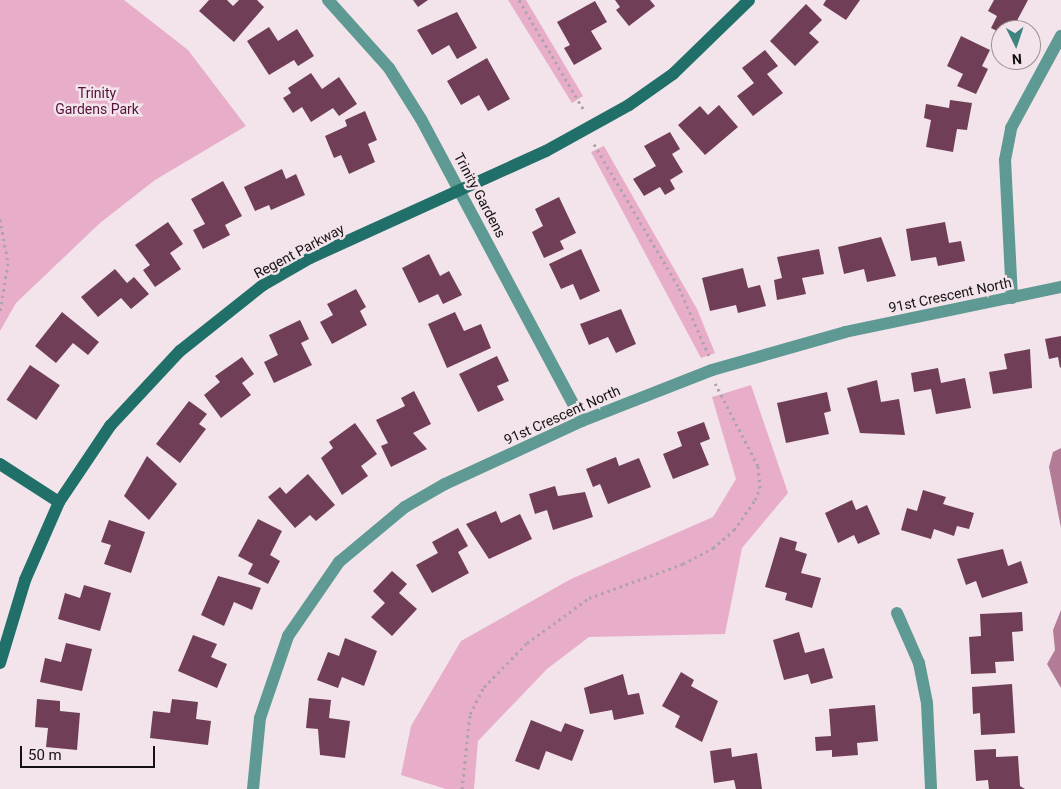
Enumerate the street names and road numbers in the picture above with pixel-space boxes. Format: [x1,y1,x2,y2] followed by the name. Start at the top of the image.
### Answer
[451,150,509,240] street label: Trinity Gardens
[251,220,347,282] street label: Regent Parkway
[887,274,1013,316] street label: 91st Crescent North
[501,382,623,448] street label: 91st Crescent North

